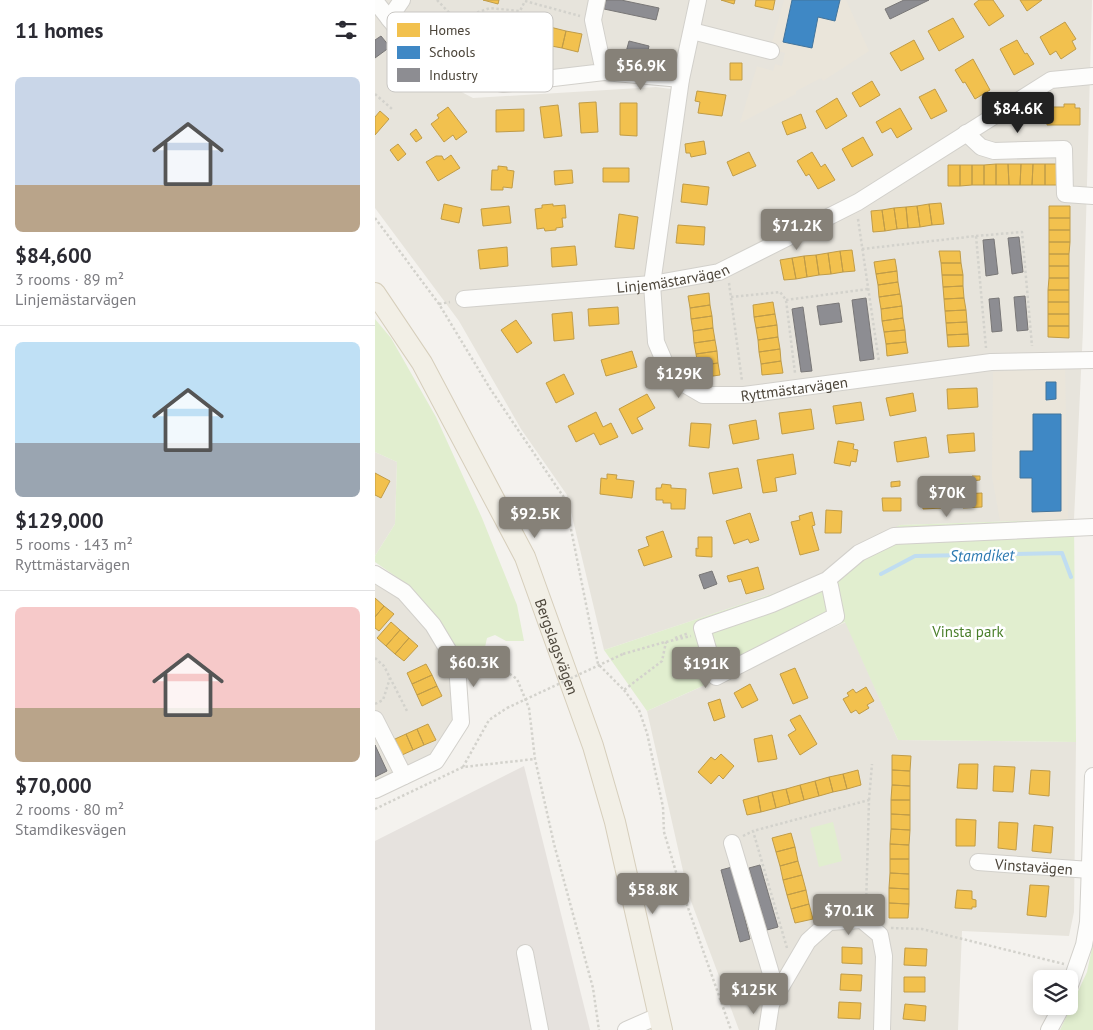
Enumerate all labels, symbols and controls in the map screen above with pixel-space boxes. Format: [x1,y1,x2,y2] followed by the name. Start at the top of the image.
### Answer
[387,12,553,92] legend
[332,16,360,44] icon: filters
[15,17,103,44] text: 11 homes
[429,21,470,39] text: Homes
[429,43,476,61] text: Schools
[600,48,682,91] pin: $56.9K
[616,55,666,75] text: $56.9K
[429,66,478,84] text: Industry
[977,92,1059,134] pin: $84.6K
[993,98,1043,118] text: $84.6K
[143,109,233,199] icon: home
[756,208,838,251] pin: $71.2K
[772,215,822,235] text: $71.2K
[15,242,92,269] text: $84,600
[616,259,732,296] street label: Linjemästarvägen
[15,269,124,289] text: 3 rooms · 89 m²
[15,289,136,309] text: Linjemästarvägen
[644,356,714,399] pin: $129K
[656,363,702,383] text: $129K
[739,372,849,405] street label: Ryttmästarvägen
[143,375,233,465] icon: home
[917,476,977,518] pin: $70K
[928,482,966,502] text: $70K
[494,496,576,539] pin: $92.5K
[510,503,560,523] text: $92.5K
[15,507,104,534] text: $129,000
[15,534,133,554] text: 5 rooms · 143 m²
[950,544,1015,566] water label: Stamdiket
[15,554,130,574] text: Ryttmästarvägen
[531,596,583,697] street label: Bergslagsvägen
[931,622,1005,641] park label: Vinsta park
[143,640,233,730] icon: home
[433,646,515,688] pin: $60.3K
[671,646,741,689] pin: $191K
[449,652,499,672] text: $60.3K
[683,653,729,673] text: $191K
[15,772,92,799] text: $70,000
[15,799,124,819] text: 2 rooms · 80 m²
[15,819,126,839] text: Stamdikesvägen
[993,854,1074,878] street label: Vinstavägen
[612,872,694,915] pin: $58.8K
[628,879,678,899] text: $58.8K
[808,894,890,936] pin: $70.1K
[824,900,874,920] text: $70.1K
[1033,970,1078,1015] map controls
[1033,970,1078,1015] button: layers
[719,972,789,1015] pin: $125K
[731,979,777,999] text: $125K

